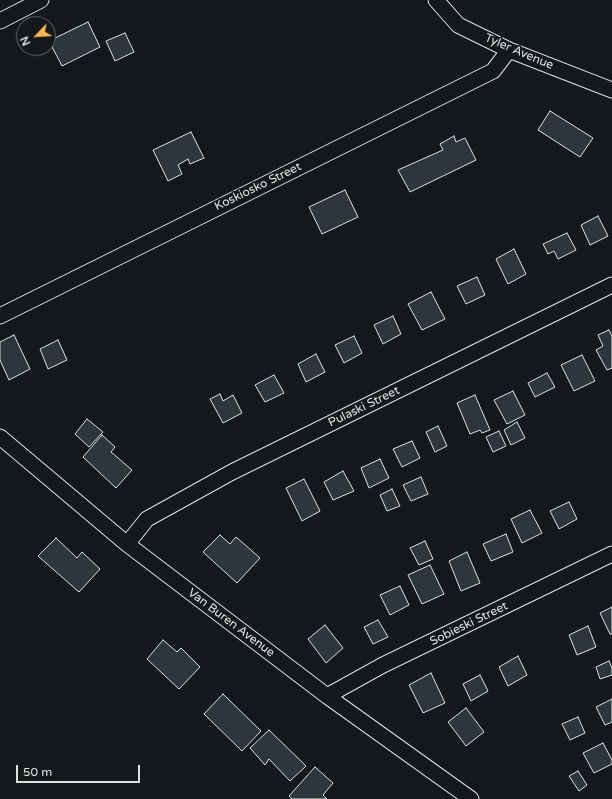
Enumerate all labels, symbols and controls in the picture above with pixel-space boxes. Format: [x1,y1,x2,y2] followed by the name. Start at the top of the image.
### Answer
[16,16,56,56] north arrow
[482,31,556,73] street label: Tyler Avenue
[18,34,33,48] text: N
[212,160,304,214] street label: Koskiosko Street
[326,383,402,431] street label: Pulaski Street
[185,586,277,660] street label: Van Buren Avenue
[428,599,510,649] street label: Sobieski Street
[18,757,142,783] scale bar
[23,765,52,779] text: 50 m

